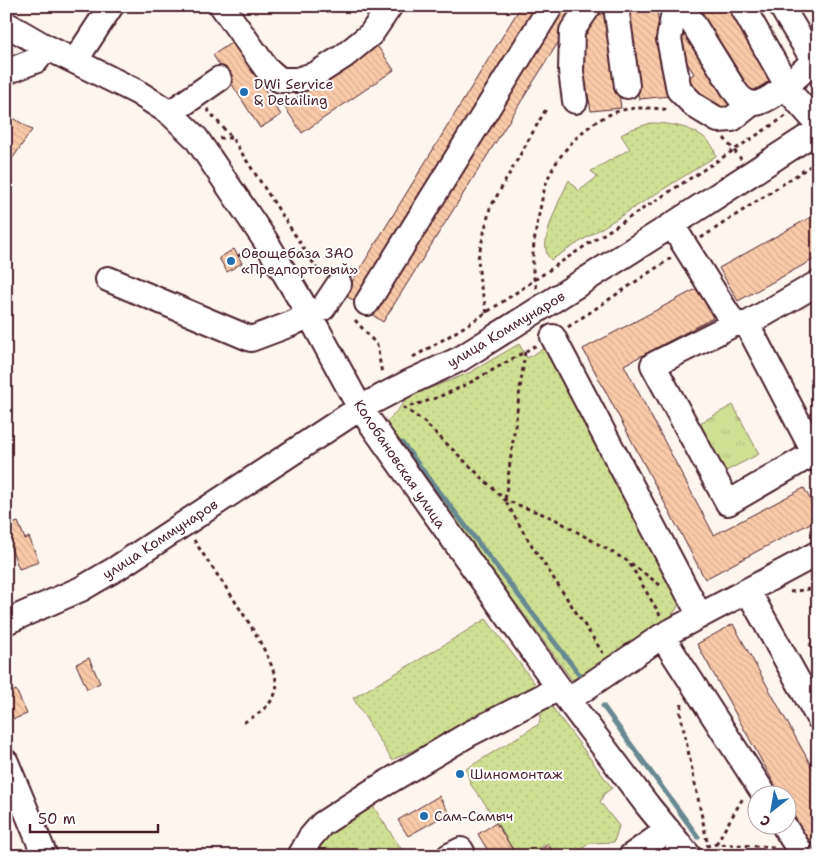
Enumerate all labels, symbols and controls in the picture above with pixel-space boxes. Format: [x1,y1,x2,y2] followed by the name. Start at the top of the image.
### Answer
[254,75,333,109] place label: DWi Service & Detailing
[238,86,250,98] marker: DWi Service & Detailing
[241,244,358,278] place label: Овощебаза ЗАО «Предпортовый»
[225,255,237,267] marker: Овощебаза ЗАО «Предпортовый»
[444,287,568,371] street label: улица Коммунаров
[350,396,450,532] street label: Колобановская улица
[99,495,221,583] street label: улица Коммунаров
[470,765,563,783] place label: Шиномонтаж
[454,768,466,780] marker: Шиномонтаж
[746,784,796,834] north arrow
[30,802,158,834] scale bar
[434,807,513,825] place label: Сам-Самыч
[38,809,76,829] text: 50 m
[418,810,430,822] marker: Сам-Самыч
[757,811,774,831] text: С

